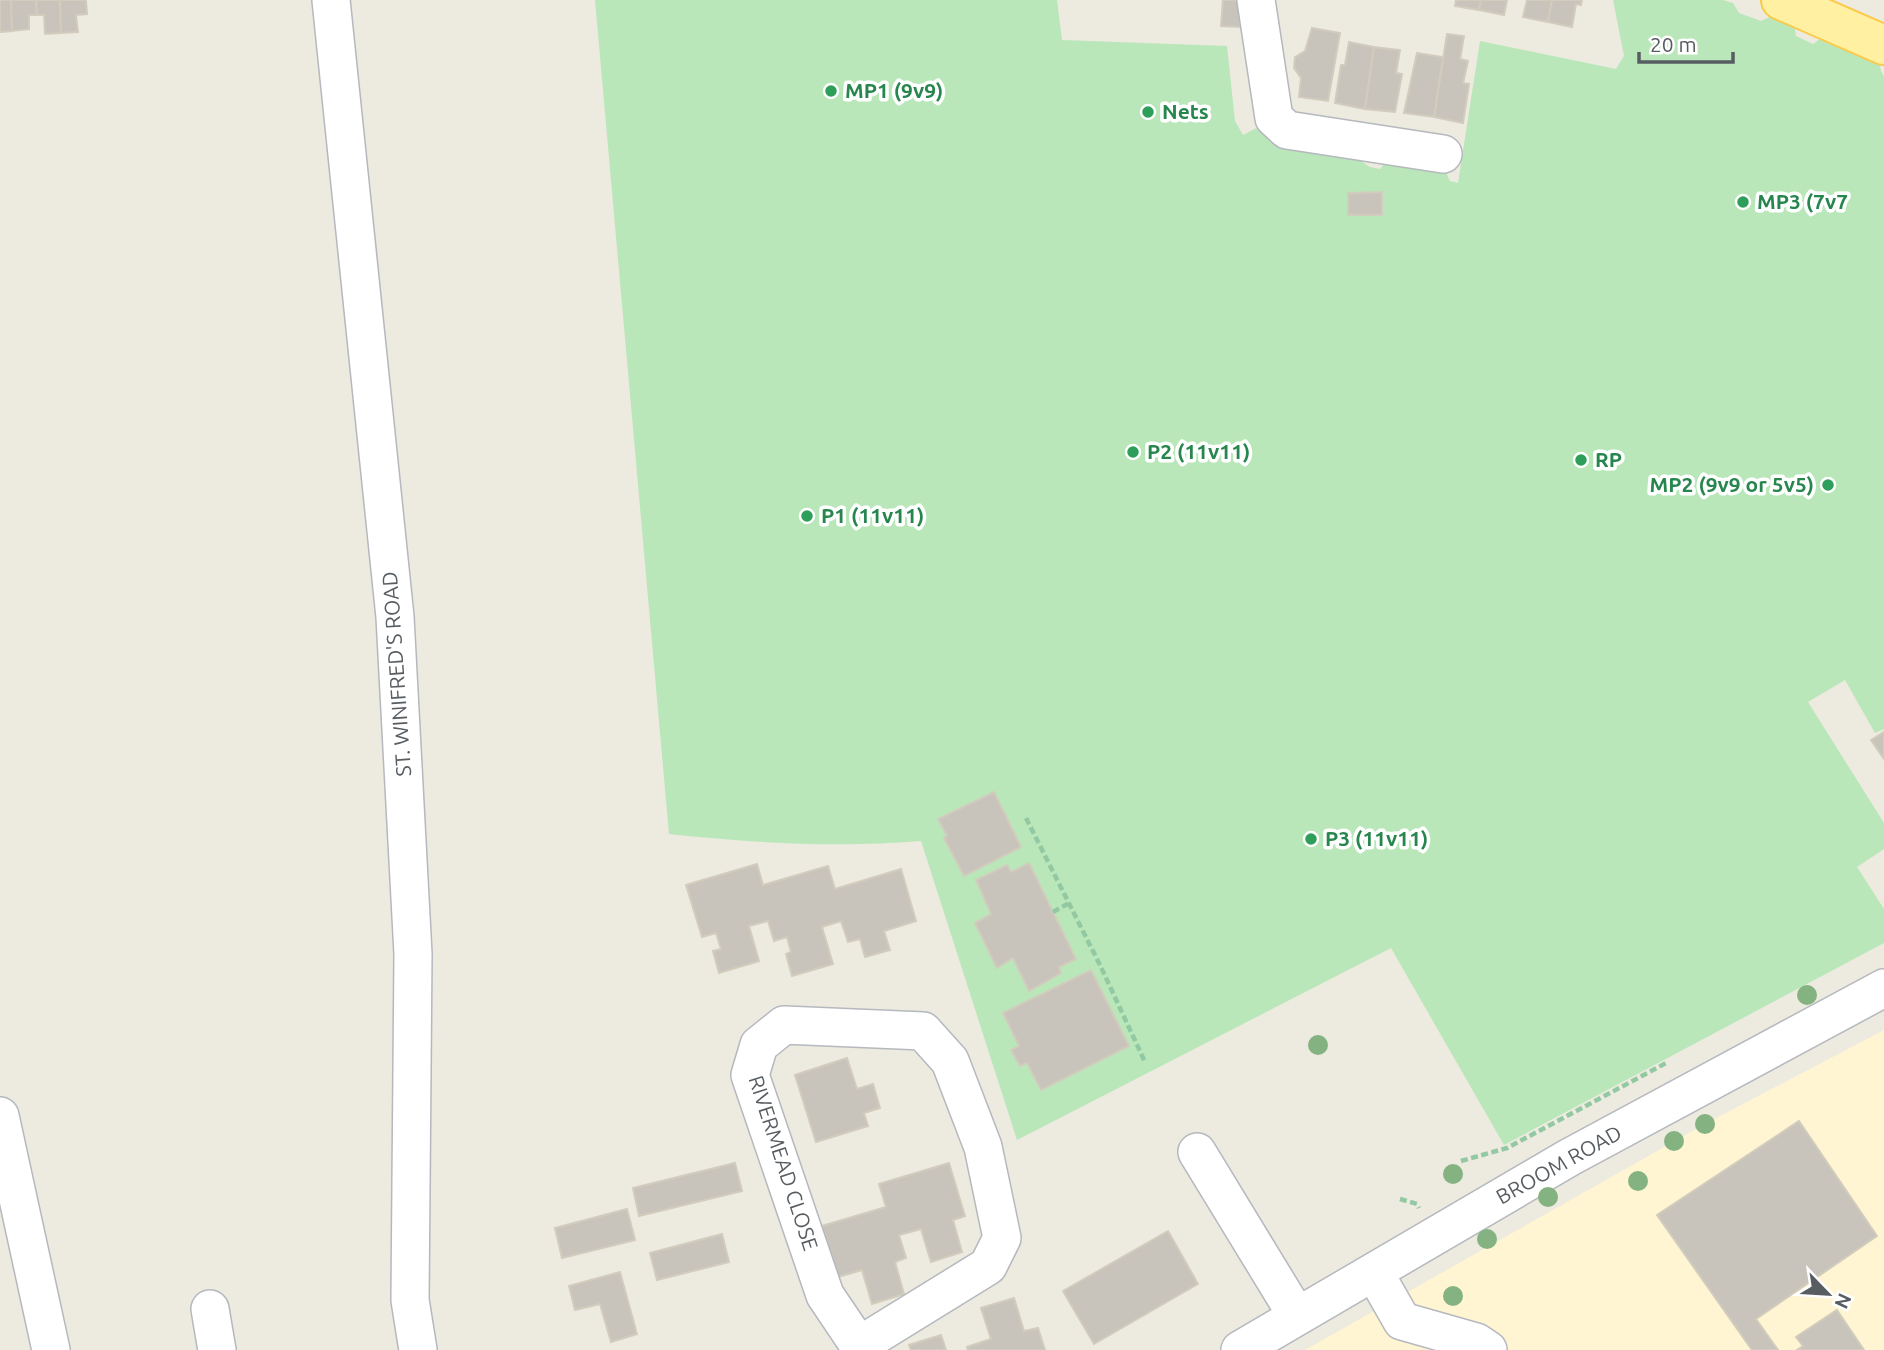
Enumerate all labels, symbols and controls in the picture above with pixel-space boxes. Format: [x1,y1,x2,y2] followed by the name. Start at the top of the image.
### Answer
[1639,21,1734,65] scale bar
[1650,32,1697,56] text: 20 m
[845,78,943,102] place label: MP1 (9v9)
[823,83,839,99] marker: MP1 (9v9)
[1162,99,1209,123] place label: Nets
[1140,104,1156,120] marker: Nets
[1757,189,1848,213] place label: MP3 (7v7
[1735,194,1751,210] marker: MP3 (7v7
[1147,439,1250,463] place label: P2 (11v11)
[1125,444,1141,460] marker: P2 (11v11)
[1595,447,1622,471] place label: RP
[1573,452,1589,468] marker: RP
[1650,472,1814,496] place label: MP2 (9v9 or 5v5)
[1820,477,1836,493] marker: MP2 (9v9 or 5v5)
[821,503,924,527] place label: P1 (11v11)
[799,508,815,524] marker: P1 (11v11)
[377,571,415,777] street label: ST. WINIFRED'S ROAD
[1325,826,1428,850] place label: P3 (11v11)
[1303,831,1319,847] marker: P3 (11v11)
[744,1072,824,1253] street label: RIVERMEAD CLOSE
[1492,1120,1625,1208] street label: BROOM ROAD
[1793,1259,1863,1329] north arrow
[1830,1290,1856,1312] text: N

